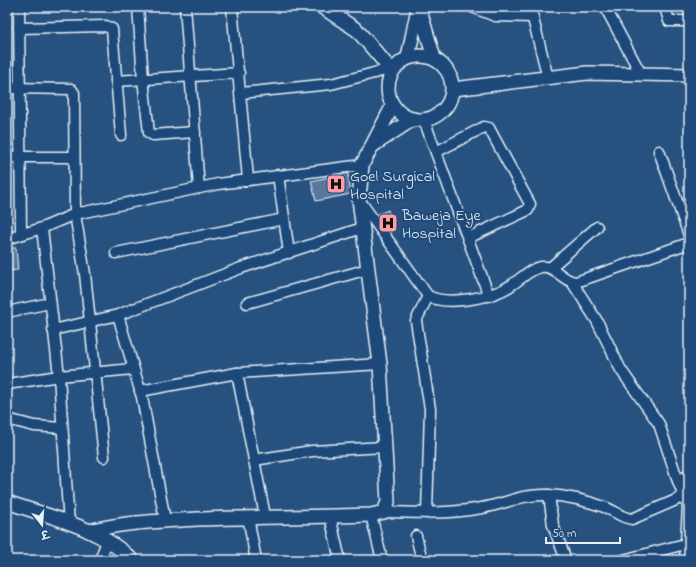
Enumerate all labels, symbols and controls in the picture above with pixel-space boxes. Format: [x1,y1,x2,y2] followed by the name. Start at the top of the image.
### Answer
[350,165,435,207] place label: Goel Surgical Hospital
[325,173,347,195] hospital icon: Goel Surgical Hospital
[401,204,482,246] place label: Baweja Eye Hospital
[377,212,399,234] hospital icon: Baweja Eye Hospital
[22,505,62,545] north arrow
[546,519,620,545] scale bar
[37,525,51,543] text: उ
[552,525,576,543] text: 50 m

